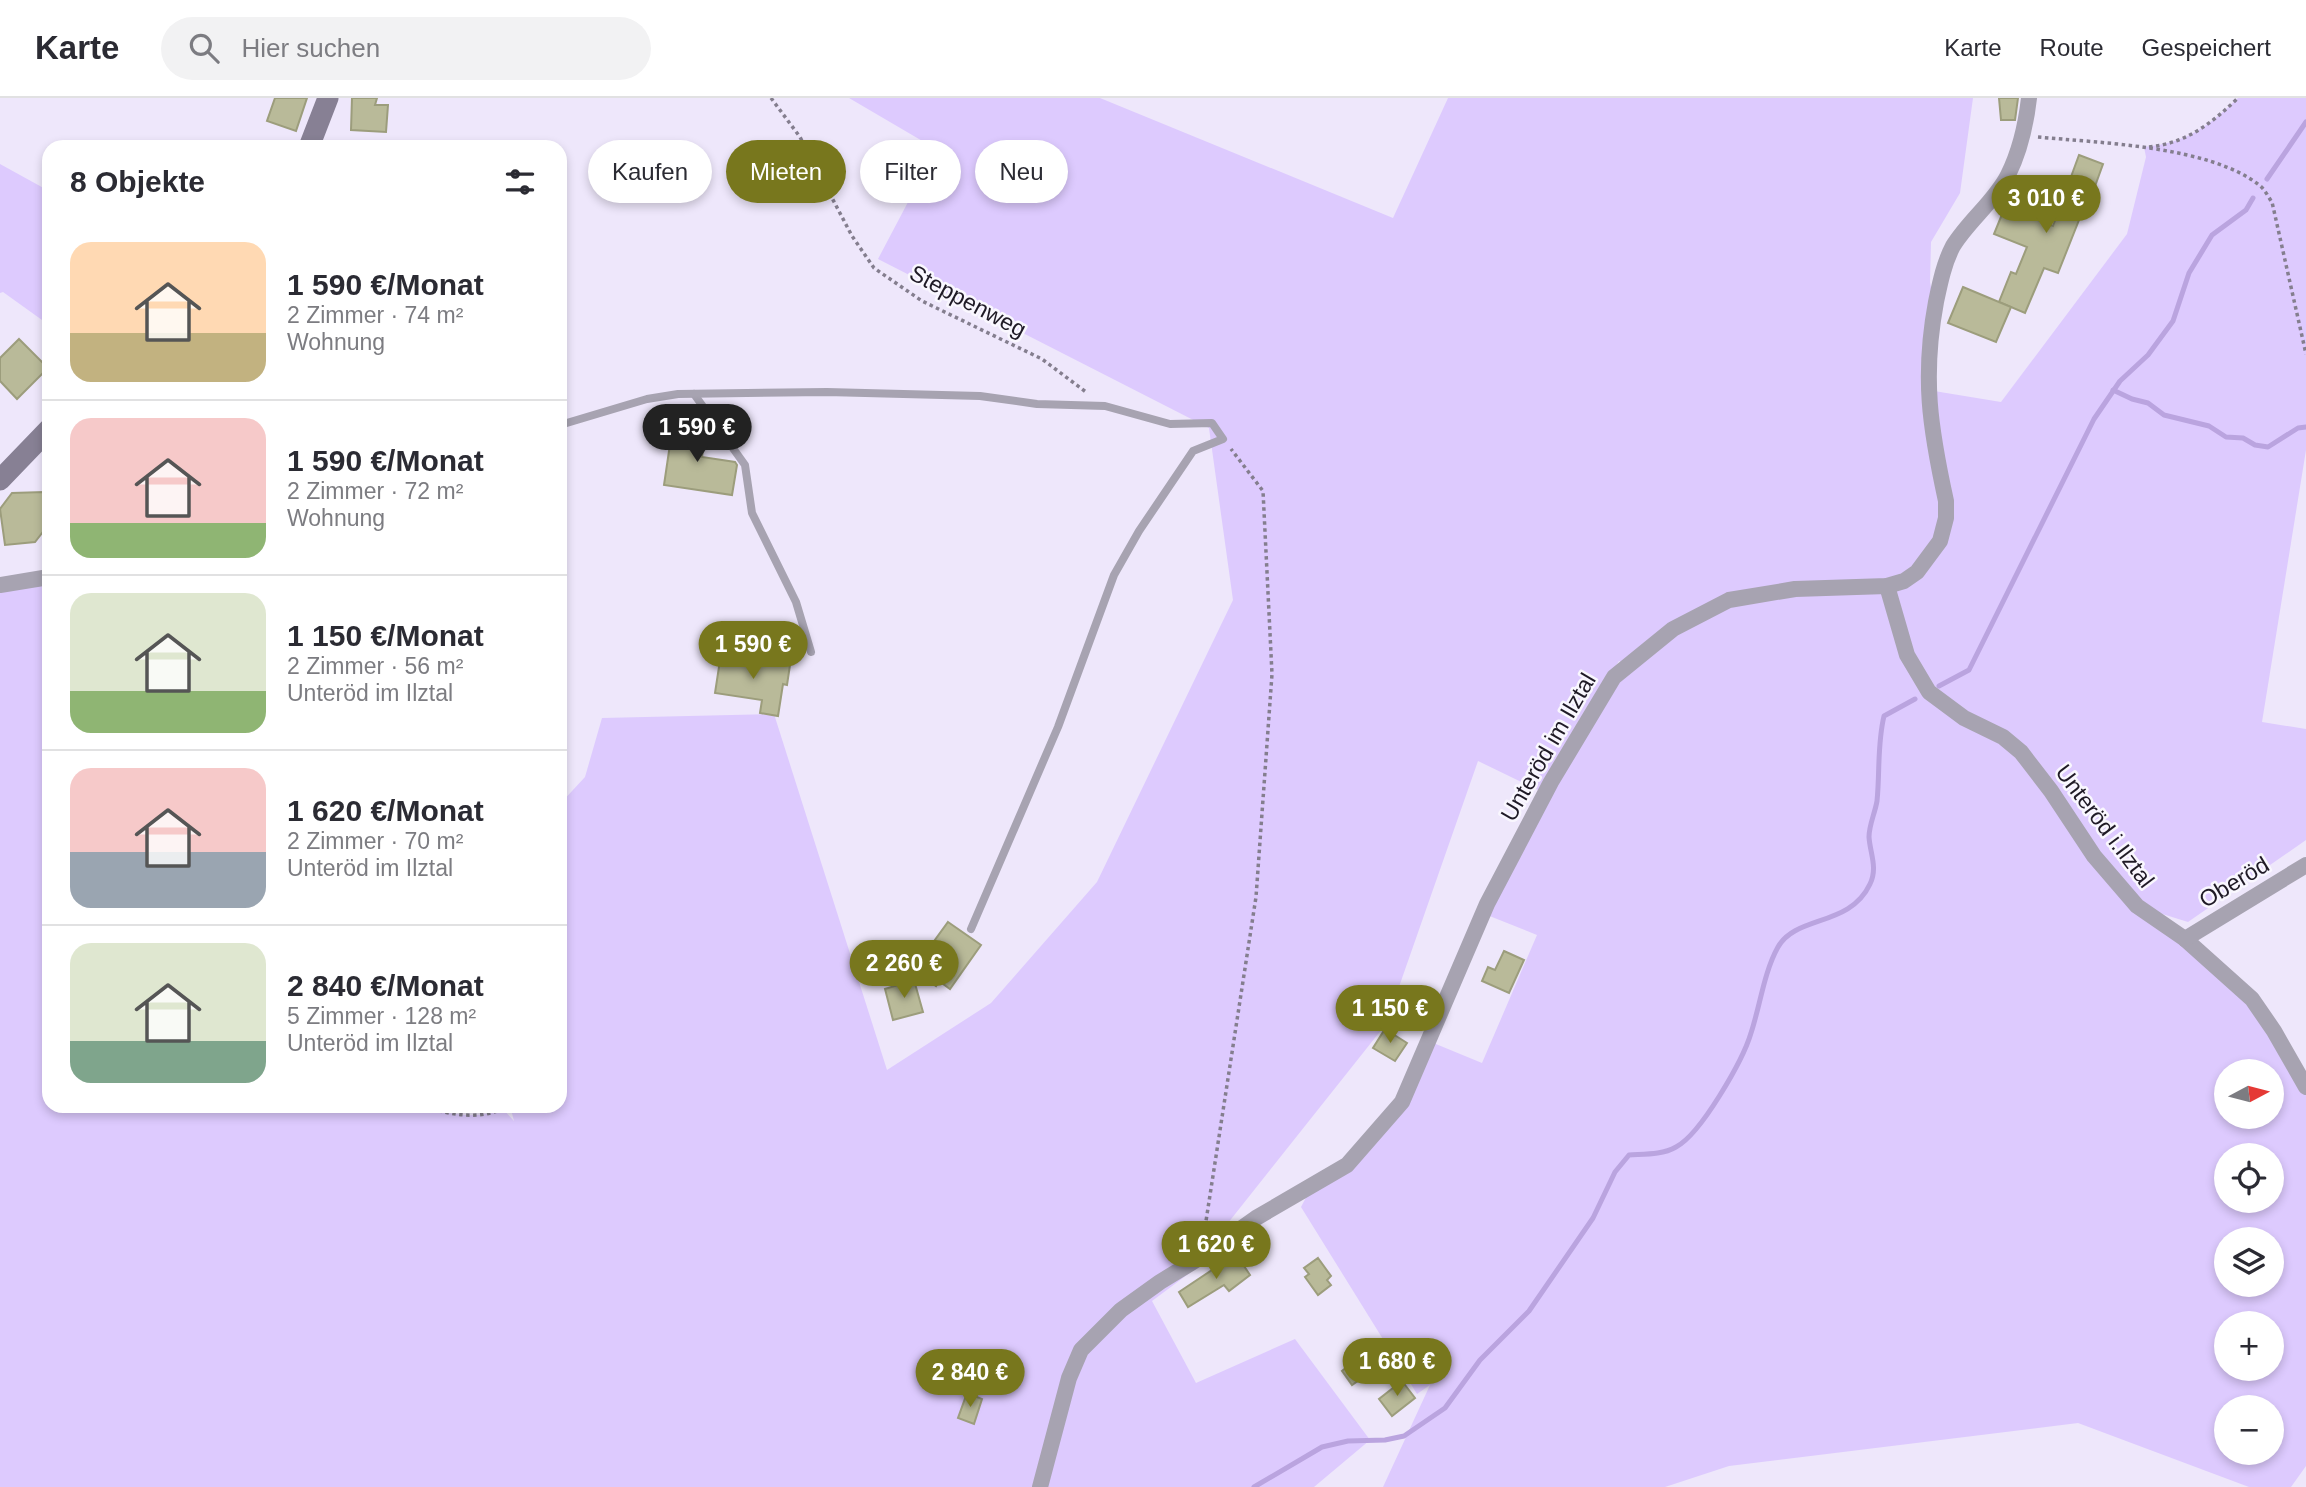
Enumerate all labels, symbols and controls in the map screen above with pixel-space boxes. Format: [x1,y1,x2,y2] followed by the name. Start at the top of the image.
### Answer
[161,17,651,80] search box
[35,29,119,66] text: Karte
[185,29,223,67] icon: search
[241,33,380,63] text: Hier suchen
[1944,34,2002,61] text: Karte
[2040,34,2104,61] text: Route
[2142,34,2271,61] text: Gespeichert
[588,140,712,203] chip: Kaufen
[726,140,846,203] chip: Mieten
[860,140,961,203] chip: Filter
[975,140,1068,203] chip: Neu
[501,163,539,201] icon: filters
[70,165,205,198] text: 8 Objekte
[1981,176,2111,235] pin: 3 010 €
[2008,185,2084,211] text: 3 010 €
[905,260,1031,342] street label: Steppenweg
[287,268,484,301] text: 1 590 €/Monat
[126,270,210,354] icon: home
[287,302,463,328] text: 2 Zimmer · 74 m²
[287,329,385,355] text: Wohnung
[632,404,762,464] pin: 1 590 €
[659,414,735,440] text: 1 590 €
[287,444,484,477] text: 1 590 €/Monat
[126,446,210,530] icon: home
[287,478,463,504] text: 2 Zimmer · 72 m²
[287,505,385,531] text: Wohnung
[287,619,484,652] text: 1 150 €/Monat
[126,621,210,705] icon: home
[688,622,818,681] pin: 1 590 €
[715,631,791,657] text: 1 590 €
[287,653,463,679] text: 2 Zimmer · 56 m²
[1495,669,1601,825] street label: Unteröd im Ilztal
[287,680,453,706] text: Unteröd im Ilztal
[2050,759,2160,893] street label: Unteröd i.Ilztal
[287,794,484,827] text: 1 620 €/Monat
[126,796,210,880] icon: home
[287,828,463,854] text: 2 Zimmer · 70 m²
[2194,851,2274,913] street label: Oberöd
[287,855,453,881] text: Unteröd im Ilztal
[839,940,969,1000] pin: 2 260 €
[866,950,942,976] text: 2 260 €
[287,969,484,1002] text: 2 840 €/Monat
[126,971,210,1055] icon: home
[1325,986,1455,1045] pin: 1 150 €
[1352,995,1428,1021] text: 1 150 €
[287,1003,476,1029] text: 5 Zimmer · 128 m²
[287,1030,453,1056] text: Unteröd im Ilztal
[2214,1059,2284,1129] north arrow
[2214,1059,2284,1465] map controls
[2214,1143,2284,1213] button: locate
[1151,1222,1281,1281] pin: 1 620 €
[2214,1227,2284,1297] button: layers
[1178,1231,1254,1257] text: 1 620 €
[2214,1311,2284,1381] button: +
[1332,1338,1462,1398] pin: 1 680 €
[1359,1348,1435,1374] text: 1 680 €
[905,1350,1035,1409] pin: 2 840 €
[932,1359,1008,1385] text: 2 840 €
[2214,1395,2284,1465] button: −

